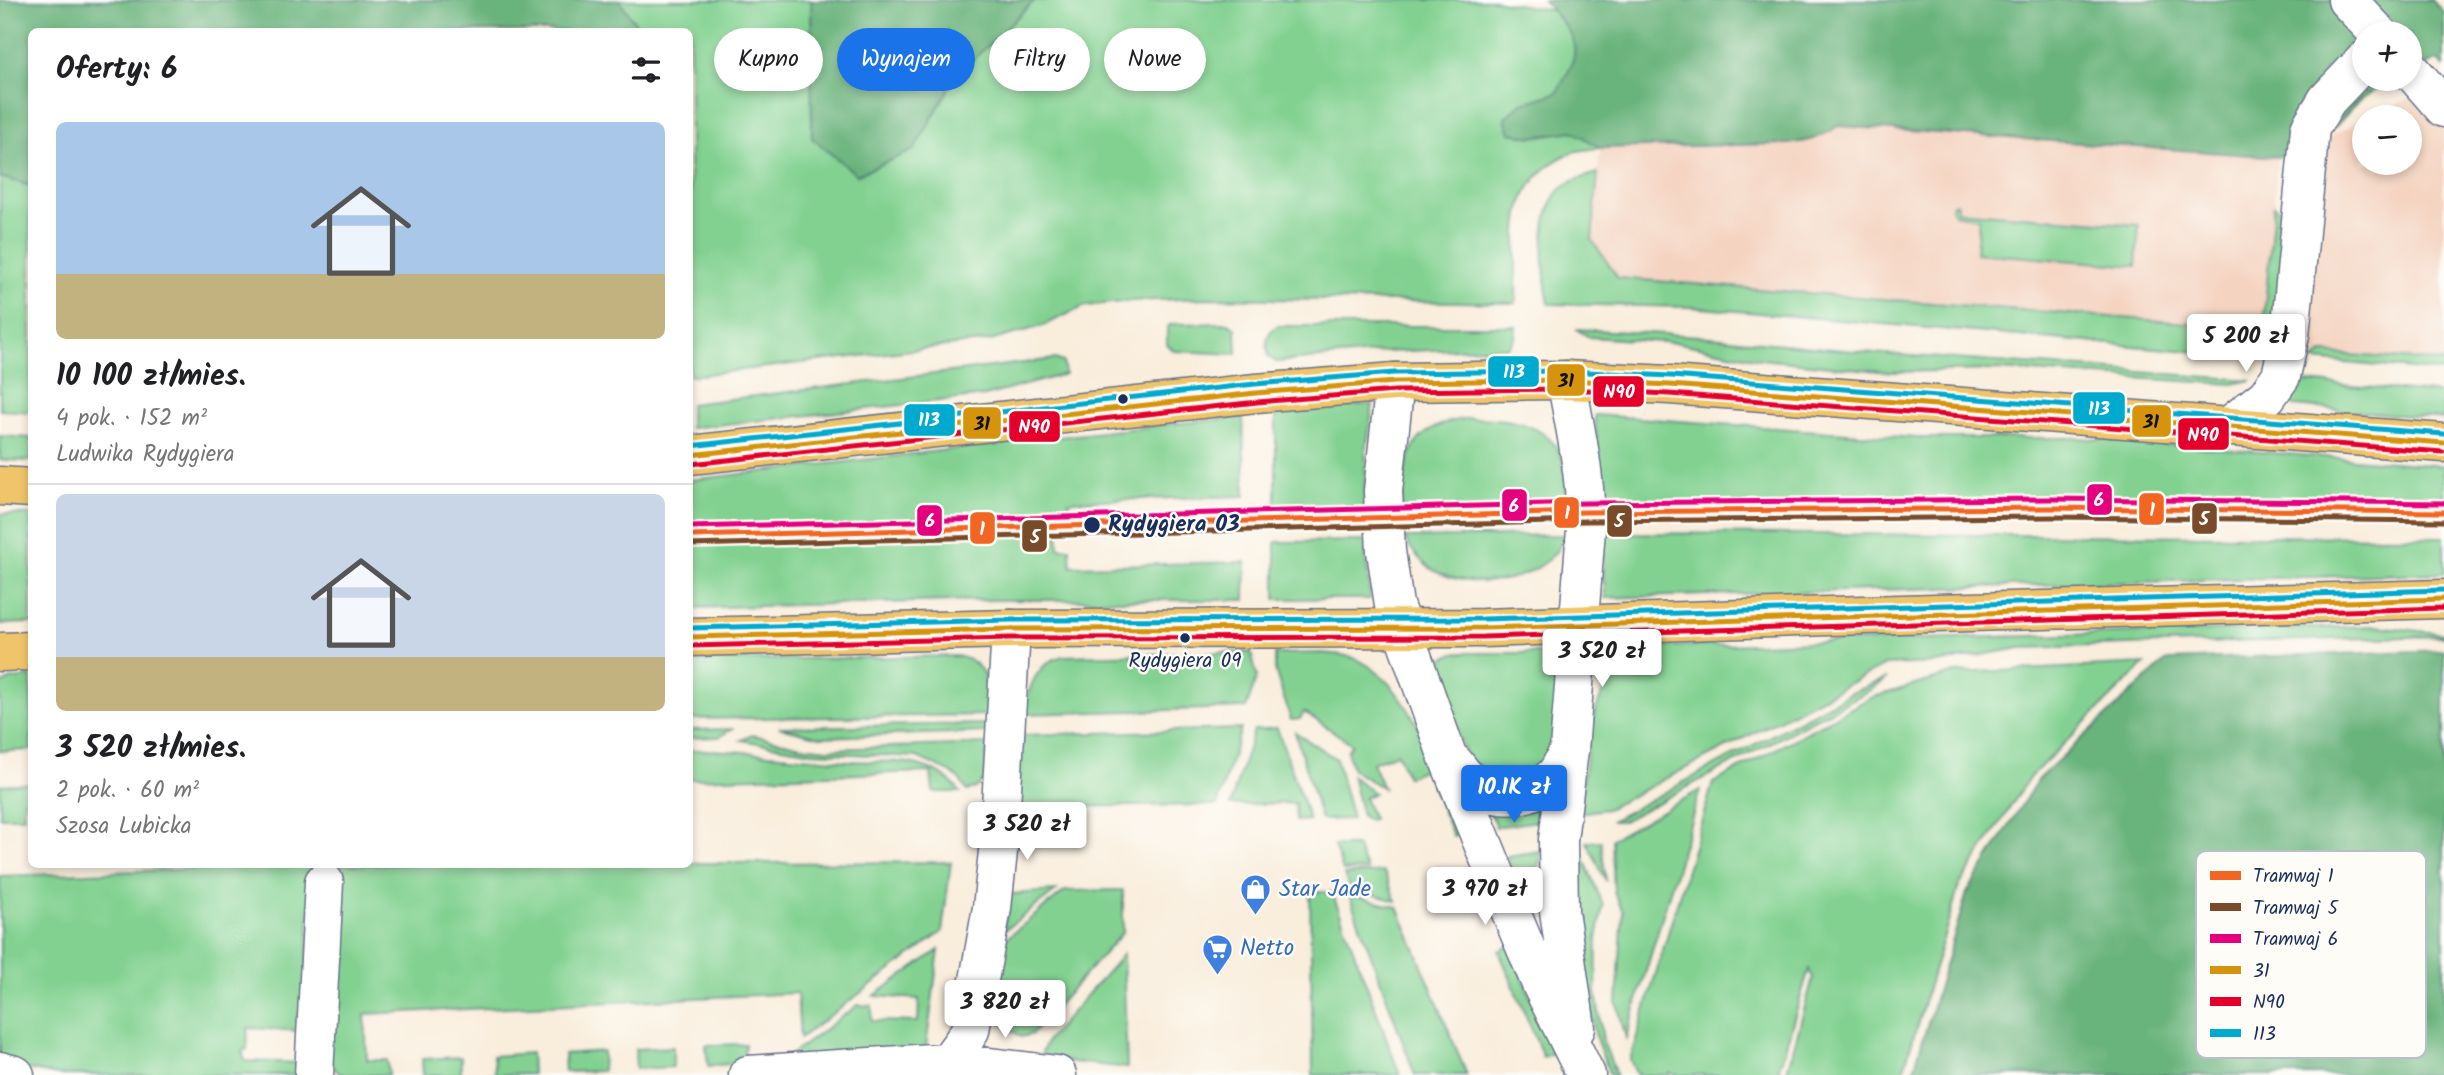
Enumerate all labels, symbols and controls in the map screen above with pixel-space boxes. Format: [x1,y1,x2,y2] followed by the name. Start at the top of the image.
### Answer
[2352,21,2422,175] map controls
[2352,21,2422,91] button: +
[714,28,823,91] chip: Kupno
[837,28,975,91] chip: Wynajem
[989,28,1090,91] chip: Filtry
[1104,28,1206,91] chip: Nowe
[56,46,177,94] text: Oferty: 6
[627,51,665,89] icon: filters
[2352,105,2422,175] button: −
[298,168,424,294] icon: home
[2174,314,2318,374] pin: 5 200 zł
[2203,319,2289,355] text: 5 200 zł
[56,353,246,401] text: 10 100 zł/mies.
[1487,355,1540,388] line badge: 113
[1503,358,1525,388] text: 113
[1546,363,1586,397] line badge: 31
[1557,367,1574,397] text: 31
[1592,375,1645,408] line badge: N90
[1603,378,1635,408] text: N90
[2072,391,2126,425] line badge: 113
[1116,392,1130,406] unlabelled marker
[2088,395,2110,425] text: 113
[56,401,207,437] text: 4 pok. · 152 m²
[903,403,956,437] line badge: 113
[2131,404,2172,438] line badge: 31
[918,406,940,436] text: 113
[962,406,1002,440] line badge: 31
[2142,408,2159,438] text: 31
[973,410,990,440] text: 31
[1008,410,1061,443] line badge: N90
[1018,413,1050,443] text: N90
[2177,417,2230,451] line badge: N90
[2187,421,2219,451] text: N90
[56,437,234,473] text: Ludwika Rydygiera
[2086,483,2113,516] line badge: 6
[2094,486,2104,516] text: 6
[1501,488,1528,522] line badge: 6
[1509,492,1519,522] text: 6
[2138,492,2165,526] line badge: 1
[1553,496,1580,529] line badge: 1
[2149,496,2155,526] text: 1
[1564,499,1570,529] text: 1
[2191,502,2218,535] line badge: 5
[916,504,943,537] line badge: 6
[1606,504,1633,538] line badge: 5
[2198,505,2210,535] text: 5
[925,507,935,537] text: 6
[1108,507,1240,543] place label: Rydygiera 03
[1613,507,1625,537] text: 5
[969,511,996,545] line badge: 1
[979,515,985,545] text: 1
[1082,515,1102,535] marker: Rydygiera 03
[1021,519,1048,553] line badge: 5
[1029,523,1041,553] text: 5
[298,540,424,666] icon: home
[1530,630,1674,689] pin: 3 520 zł
[1178,631,1192,645] marker: Rydygiera 09
[1559,634,1646,670] text: 3 520 zł
[1129,645,1241,678] place label: Rydygiera 09
[56,725,246,773] text: 3 520 zł/mies.
[1442,766,1586,825] pin: 10.1K zł
[1477,770,1551,806] text: 10.1K zł
[56,773,199,809] text: 2 pok. · 60 m²
[955,802,1099,862] pin: 3 520 zł
[984,807,1071,843] text: 3 520 zł
[56,809,192,845] text: Szosa Lubicka
[2196,851,2426,1058] legend
[2253,862,2334,892] text: Tramwaj 1
[1413,867,1557,927] pin: 3 970 zł
[1279,872,1371,908] place label: Star Jade
[1443,872,1527,908] text: 3 970 zł
[1239,873,1273,917] shop icon: Star Jade
[2253,894,2340,924] text: Tramwaj 5
[2253,925,2338,955] text: Tramwaj 6
[1240,931,1294,967] place label: Netto
[1200,932,1234,976] supermarket icon: Netto
[2253,957,2270,987] text: 31
[933,981,1077,1040] pin: 3 820 zł
[961,985,1049,1021] text: 3 820 zł
[2253,988,2285,1018] text: N90
[2253,1020,2276,1050] text: 113

